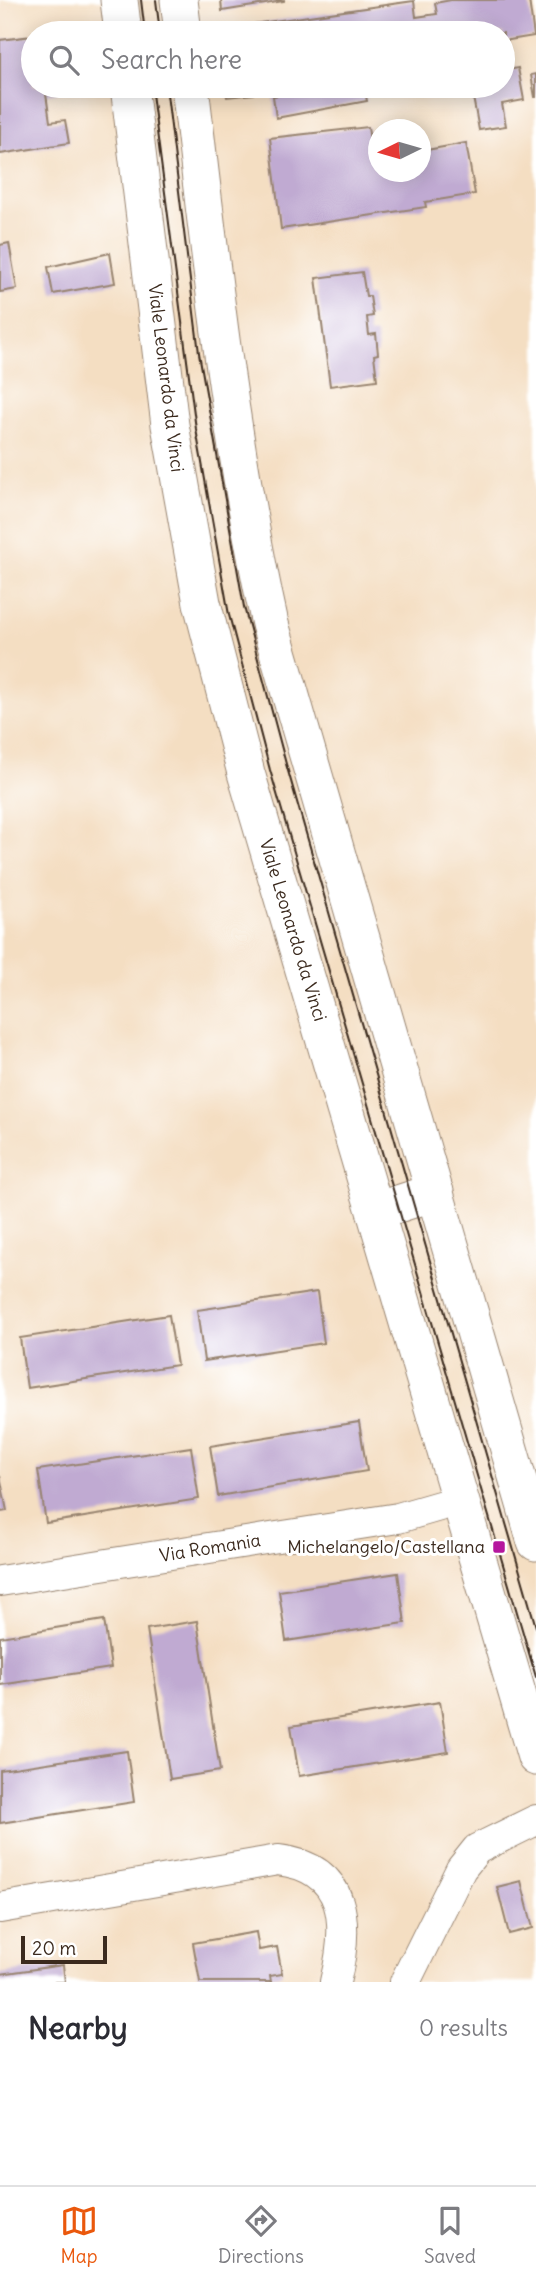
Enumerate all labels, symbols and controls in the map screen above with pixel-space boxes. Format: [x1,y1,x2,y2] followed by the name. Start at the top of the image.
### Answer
[21,21,515,98] search box
[45,41,83,79] icon: search
[101,43,242,76] text: Search here
[368,119,431,182] north arrow
[144,282,189,473] street label: Viale Leonardo da Vinci
[255,836,332,1024] street label: Viale Leonardo da Vinci
[158,1528,262,1567] street label: Via Romania
[287,1535,485,1558] place label: Michelangelo/Castellana
[491,1539,507,1555] marker: Michelangelo/Castellana
[21,1933,107,1965] scale bar
[32,1936,76,1960] text: 20 m
[28,2009,128,2047] text: Nearby
[419,2013,508,2042] text: 0 results
[60,2202,98,2268] tab: Map
[218,2202,304,2268] tab: Directions
[424,2202,476,2268] tab: Saved

